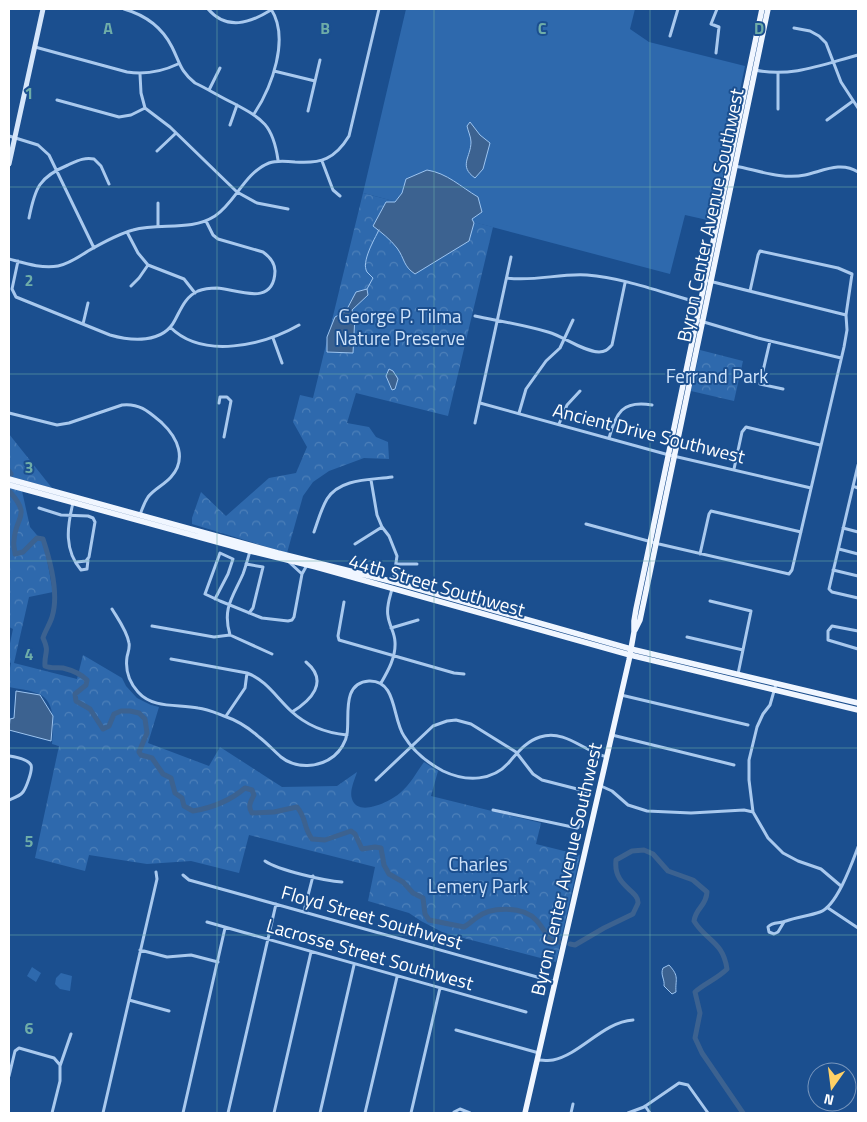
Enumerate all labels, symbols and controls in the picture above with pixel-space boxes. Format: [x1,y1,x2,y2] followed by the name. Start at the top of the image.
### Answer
[103,16,113,40] text: A
[320,16,330,40] text: B
[538,16,547,40] text: C
[754,16,764,40] text: D
[25,81,33,105] text: 1
[668,85,751,344] street label: Byron Center Avenue Southwest
[25,268,33,292] text: 2
[335,301,465,352] park label: George P. Tilma Nature Preserve
[666,361,768,390] park label: Ferrand Park
[550,395,749,470] street label: Ancient Drive Southwest
[25,455,33,479] text: 3
[346,545,529,624] street label: 44th Street Southwest
[25,642,34,666] text: 4
[522,739,609,998] street label: Byron Center Avenue Southwest
[25,829,34,853] text: 5
[428,849,528,900] park label: Charles Lemery Park
[278,877,466,956] street label: Floyd Street Southwest
[263,910,478,997] street label: Lacrosse Street Southwest
[25,1016,34,1040] text: 6
[807,1062,857,1112] north arrow
[821,1089,836,1111] text: N

